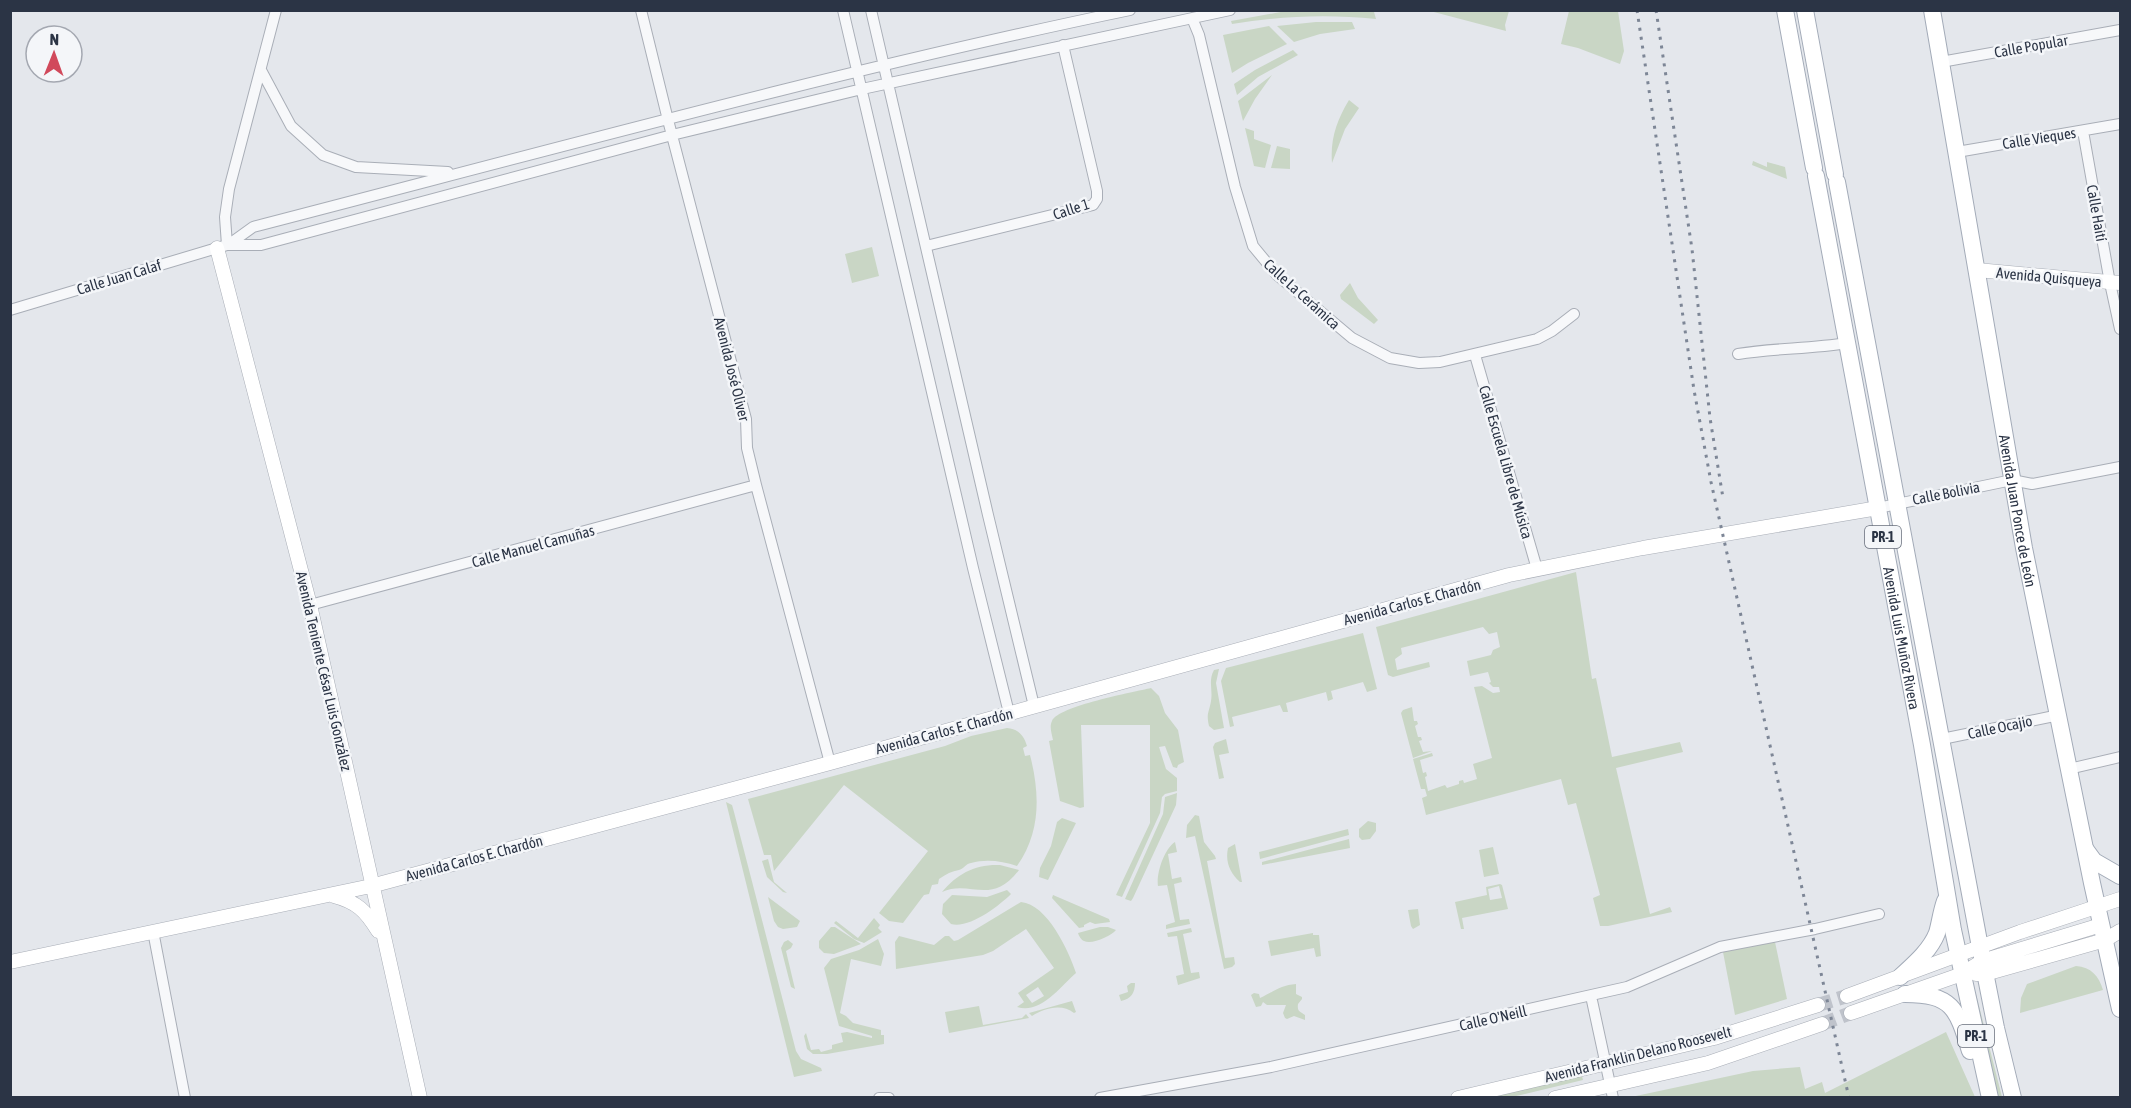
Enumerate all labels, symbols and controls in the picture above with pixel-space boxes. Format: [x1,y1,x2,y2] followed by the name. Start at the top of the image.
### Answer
[24,24,84,84] north arrow
[49,30,59,48] text: N
[1993,31,2070,61] street label: Calle Popular
[2001,124,2077,152] street label: Calle Vieques
[2084,183,2110,243] street label: Calle Haití
[1051,195,1091,223] street label: Calle 1
[1260,255,1344,333] street label: Calle La Cerámica
[75,256,163,298] street label: Calle Juan Calaf
[1996,264,2102,290] street label: Avenida Quisqueya
[711,315,753,423] street label: Avenida José Oliver
[1476,383,1536,541] street label: Calle Escuela Libre de Música
[1996,433,2040,588] street label: Avenida Juan Ponce de León
[1911,478,1981,508] street label: Calle Bolivia
[470,521,596,571] street label: Calle Manuel Camuñas
[1865,526,1901,548] road number: PR-1
[1880,565,1924,711] street label: Avenida Luis Muñoz Rivera
[293,570,355,773] street label: Avenida Teniente César Luis González
[1342,575,1482,629] street label: Avenida Carlos E. Chardón
[874,704,1014,758] street label: Avenida Carlos E. Chardón
[1966,712,2034,742] street label: Calle Ocajio
[404,831,544,885] street label: Avenida Carlos E. Chardón
[1458,1002,1528,1034] street label: Calle O'Neill
[1543,1023,1733,1085] street label: Avenida Franklin Delano Roosevelt
[1958,1025,1994,1047] road number: PR-1

